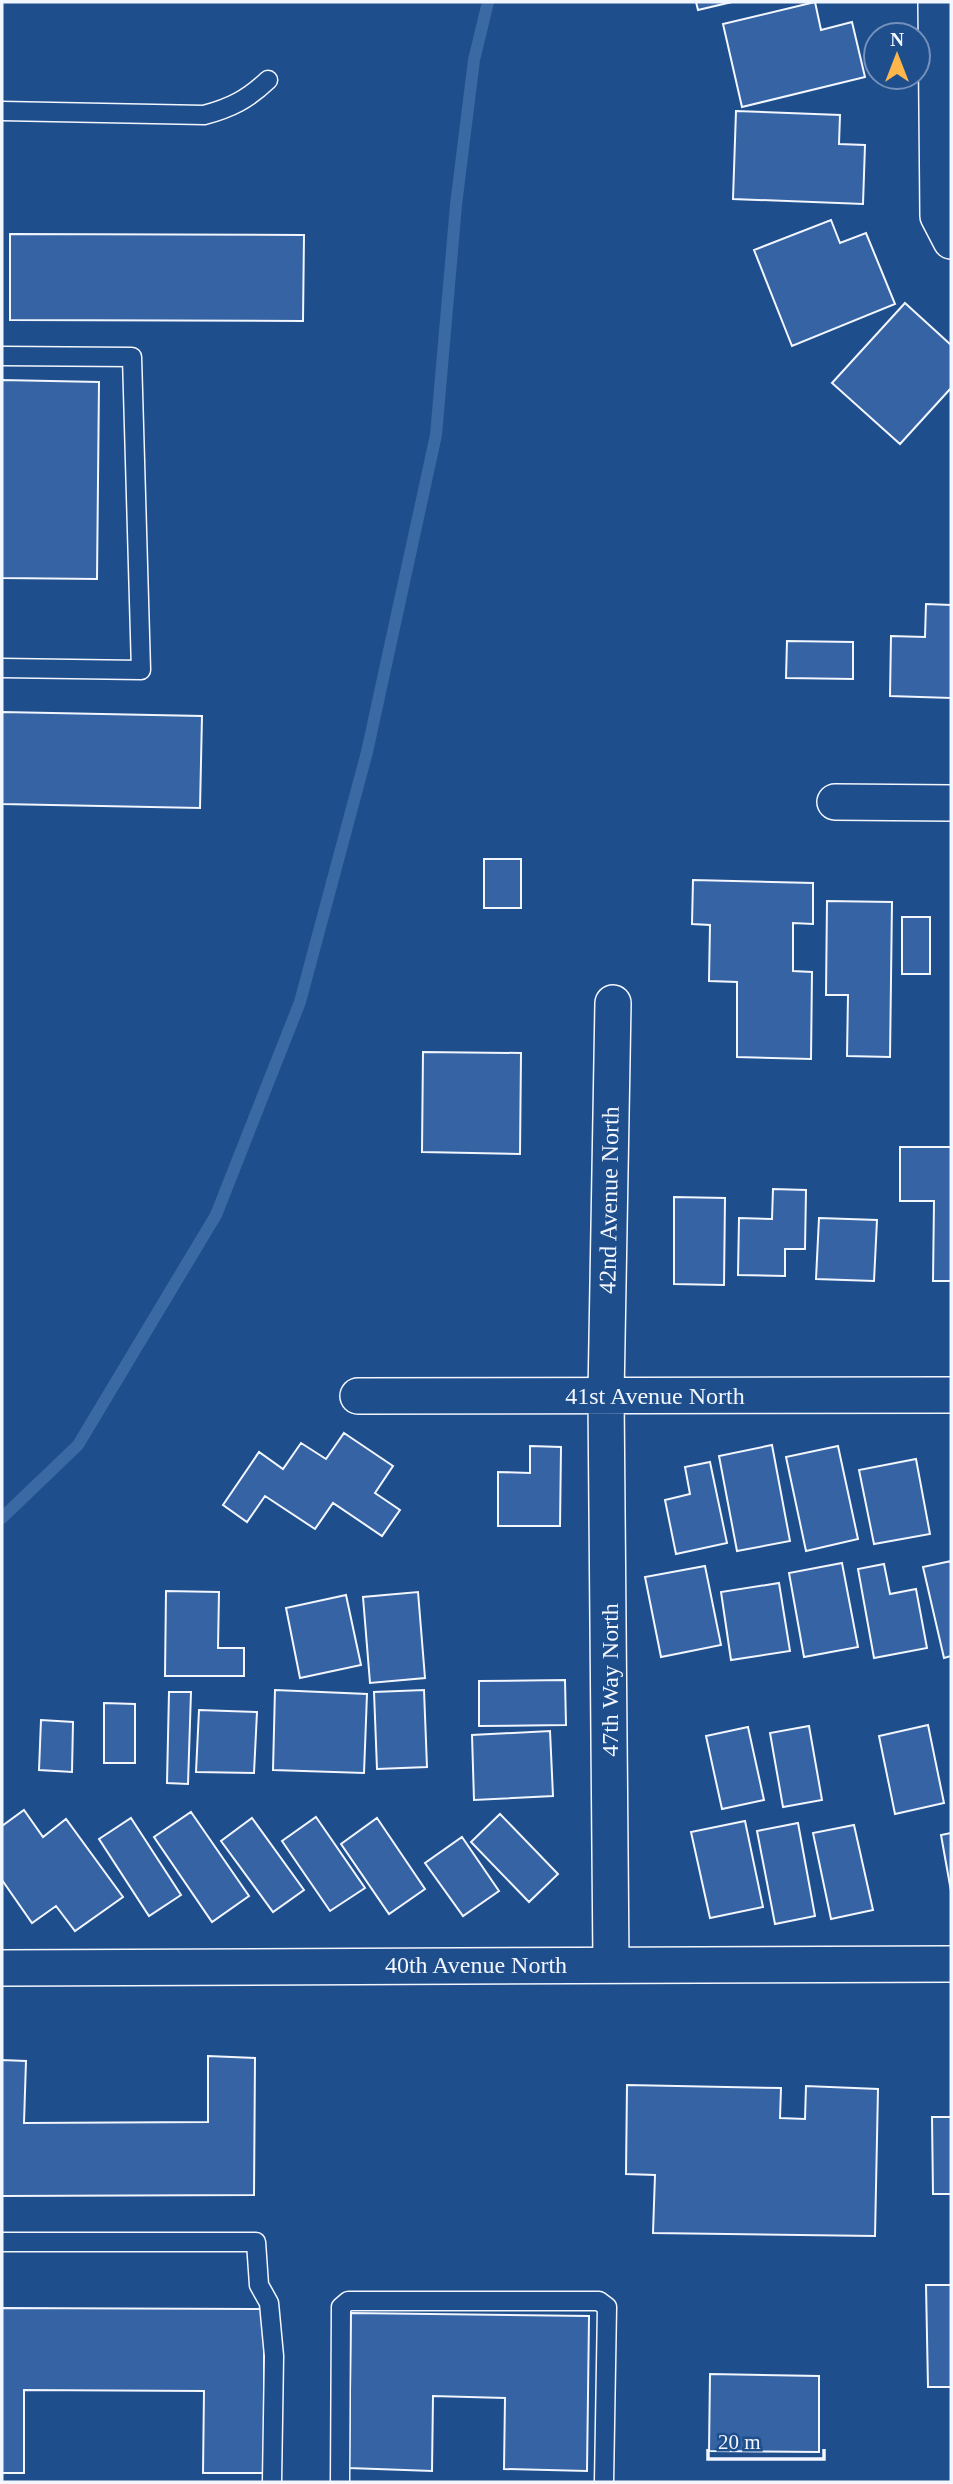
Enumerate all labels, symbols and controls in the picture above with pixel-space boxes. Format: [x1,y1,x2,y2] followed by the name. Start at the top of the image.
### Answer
[862,21,932,91] north arrow
[890,29,904,50] text: N
[594,1106,624,1294] street label: 42nd Avenue North
[565,1383,745,1409] street label: 41st Avenue North
[597,1603,623,1757] street label: 47th Way North
[385,1952,567,1978] street label: 40th Avenue North
[708,2418,824,2462] scale bar
[718,2430,761,2454] text: 20 m

